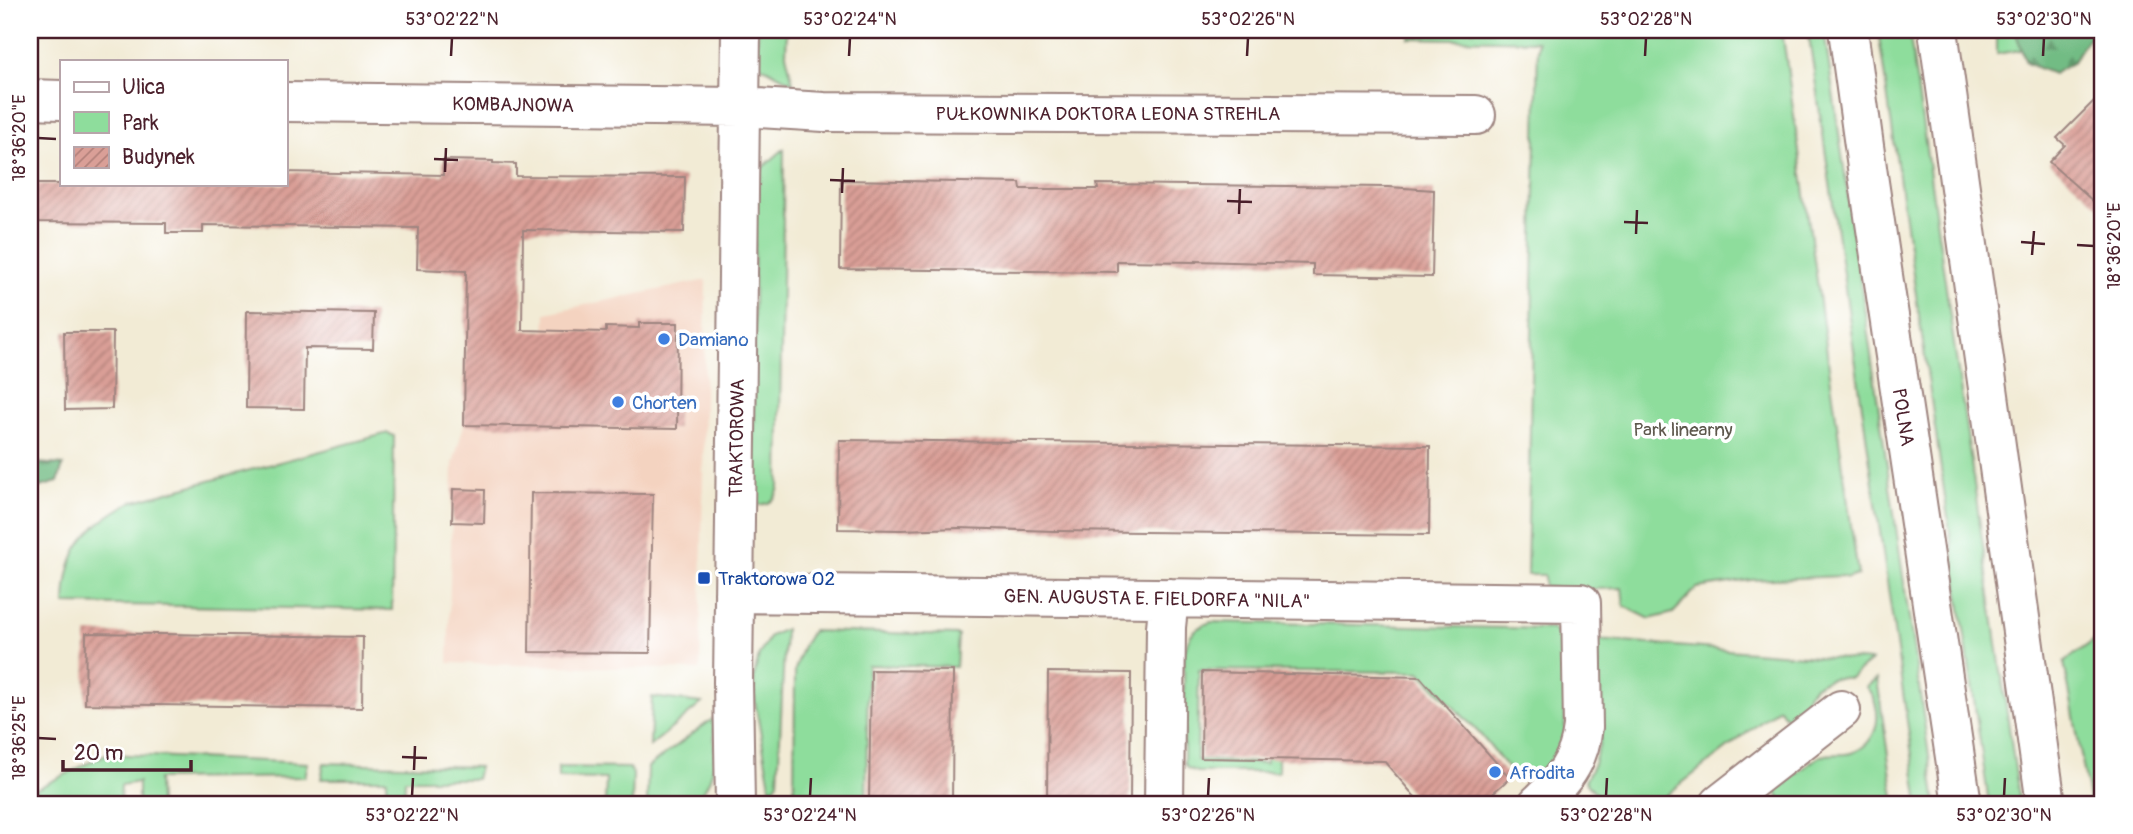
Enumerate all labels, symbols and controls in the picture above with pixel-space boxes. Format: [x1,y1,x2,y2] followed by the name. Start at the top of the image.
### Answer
[405,8,499,31] text: 53°02'22"N
[803,8,897,31] text: 53°02'24"N
[1201,8,1295,31] text: 53°02'26"N
[1600,8,1692,31] text: 53°02'28"N
[1996,8,2092,31] text: 53°02'30"N
[60,60,287,186] legend
[122,74,165,101] text: Ulica
[452,92,574,118] street label: KOMBAJNOWA
[8,94,31,182] text: 18°36'20"E
[936,102,1280,126] street label: PUŁKOWNIKA DOKTORA LEONA STREHLA
[122,110,159,137] text: Park
[122,144,195,171] text: Budynek
[2103,202,2126,290] text: 18°36'20"E
[678,328,749,352] place label: Damiano
[656,331,672,347] marker: Damiano
[724,379,750,497] street label: TRAKTOROWA
[1887,386,1919,448] street label: POLNA
[632,391,697,415] place label: Chorten
[610,394,626,410] marker: Chorten
[1633,418,1733,442] park label: Park linearny
[718,567,835,591] place label: Traktorowa 02
[696,570,712,586] marker: Traktorowa 02
[1003,584,1311,614] street label: GEN. AUGUSTA E. FIELDORFA "NILA"
[8,696,31,780] text: 18°36'25"E
[63,729,191,773] scale bar
[74,740,123,767] text: 20 m
[1509,761,1575,785] place label: Afrodita
[1487,764,1503,780] marker: Afrodita
[365,804,459,827] text: 53°02'22"N
[763,804,857,827] text: 53°02'24"N
[1161,804,1255,827] text: 53°02'26"N
[1560,804,1652,827] text: 53°02'28"N
[1956,804,2052,827] text: 53°02'30"N

